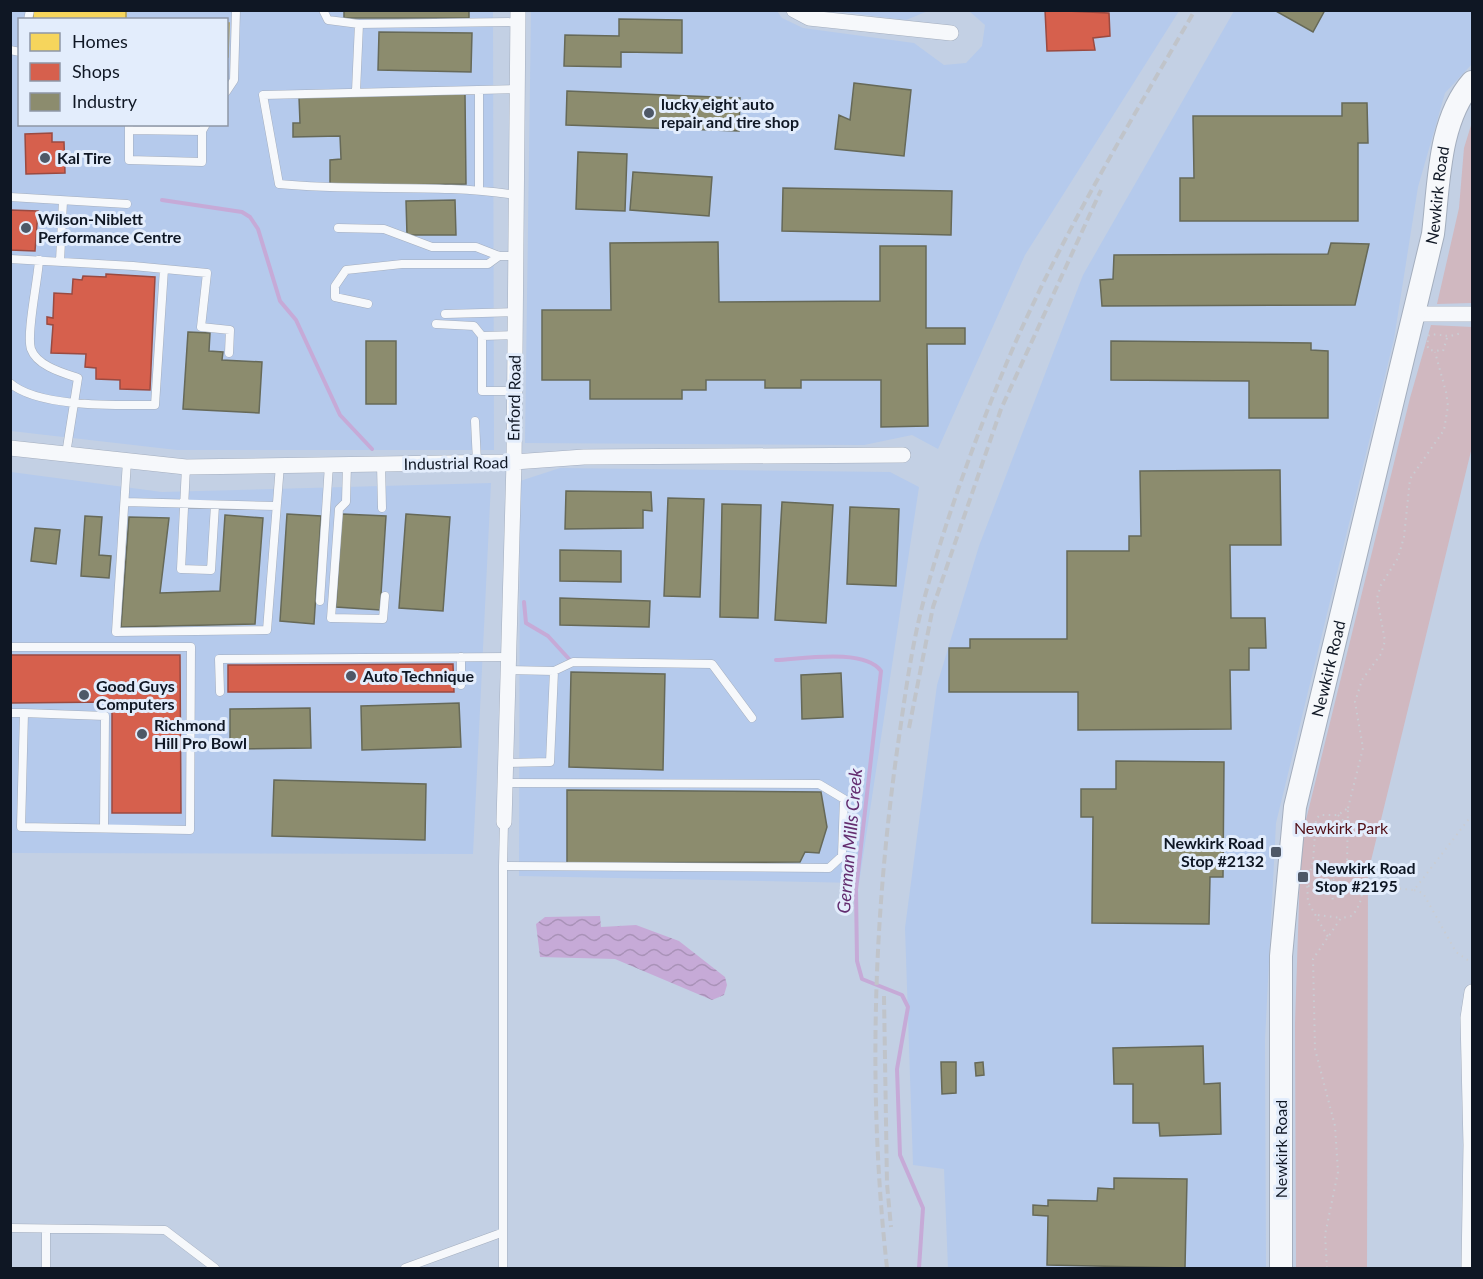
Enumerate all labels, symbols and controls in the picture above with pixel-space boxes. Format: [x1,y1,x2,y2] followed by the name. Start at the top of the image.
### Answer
[18,18,228,126] legend
[72,30,128,52] text: Homes
[72,60,120,82] text: Shops
[72,90,138,112] text: Industry
[661,94,799,131] place label: lucky eight auto repair and tire shop
[642,106,656,120] marker: lucky eight auto repair and tire shop
[1421,145,1452,246] street label: Newkirk Road
[57,148,112,167] place label: Kal Tire
[38,151,52,165] marker: Kal Tire
[38,209,182,246] place label: Wilson-Niblett Performance Centre
[19,221,33,235] marker: Wilson-Niblett Performance Centre
[503,355,524,441] street label: Enford Road
[403,452,509,473] street label: Industrial Road
[1307,618,1349,719] street label: Newkirk Road
[362,666,475,685] place label: Auto Technique
[344,669,358,683] marker: Auto Technique
[96,676,175,713] place label: Good Guys Computers
[77,688,91,702] marker: Good Guys Computers
[154,715,247,752] place label: Richmond Hill Pro Bowl
[135,727,149,741] marker: Richmond Hill Pro Bowl
[832,767,866,914] water label: German Mills Creek
[1294,818,1389,837] park label: Newkirk Park
[1163,833,1264,870] place label: Newkirk Road Stop #2132
[1269,845,1283,859] marker: Newkirk Road Stop #2132
[1315,858,1416,895] place label: Newkirk Road Stop #2195
[1296,870,1310,884] marker: Newkirk Road Stop #2195
[1271,1100,1290,1198] street label: Newkirk Road

